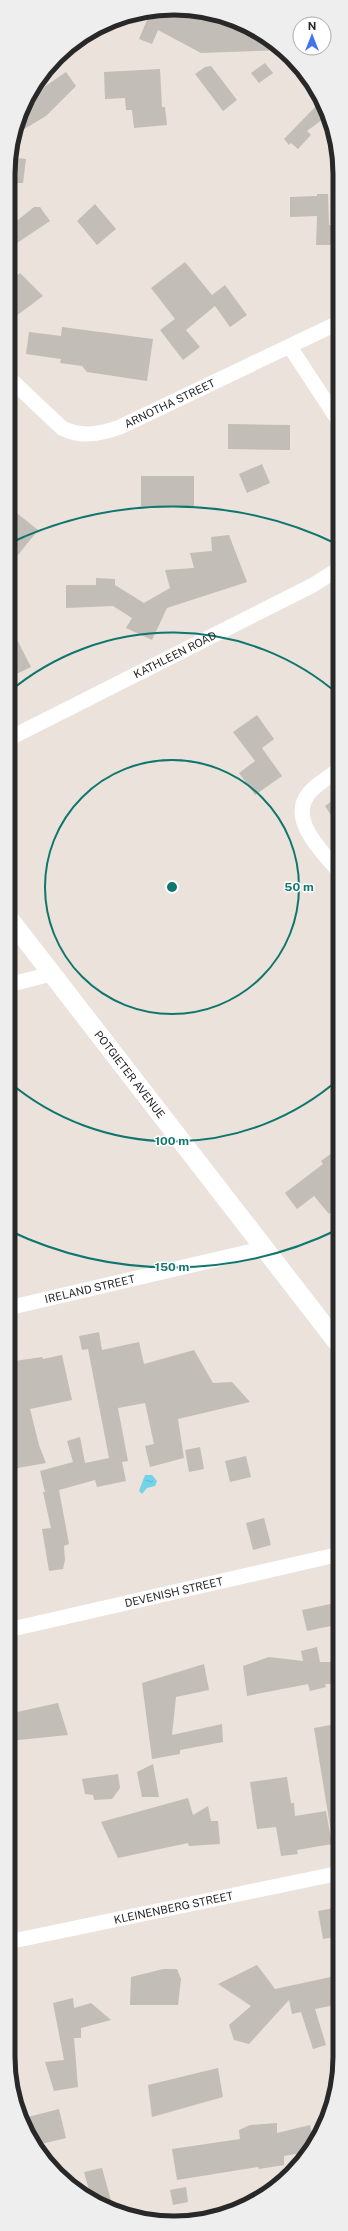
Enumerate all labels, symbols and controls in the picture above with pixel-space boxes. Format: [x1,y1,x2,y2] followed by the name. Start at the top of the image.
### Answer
[292,16,332,56] north arrow
[308,20,316,32] text: N
[122,376,217,430] street label: ARNOTHA STREET
[132,629,219,681] street label: KATHLEEN ROAD
[165,880,179,894] centre of rings
[284,880,314,894] text: 50 m
[92,1028,167,1121] street label: POTGIETER AVENUE
[155,1134,189,1148] text: 100 m
[155,1260,189,1274] text: 150 m
[44,1272,136,1305] street label: IRELAND STREET
[123,1575,224,1609] street label: DEVENISH STREET
[113,1889,235,1926] street label: KLEINENBERG STREET

